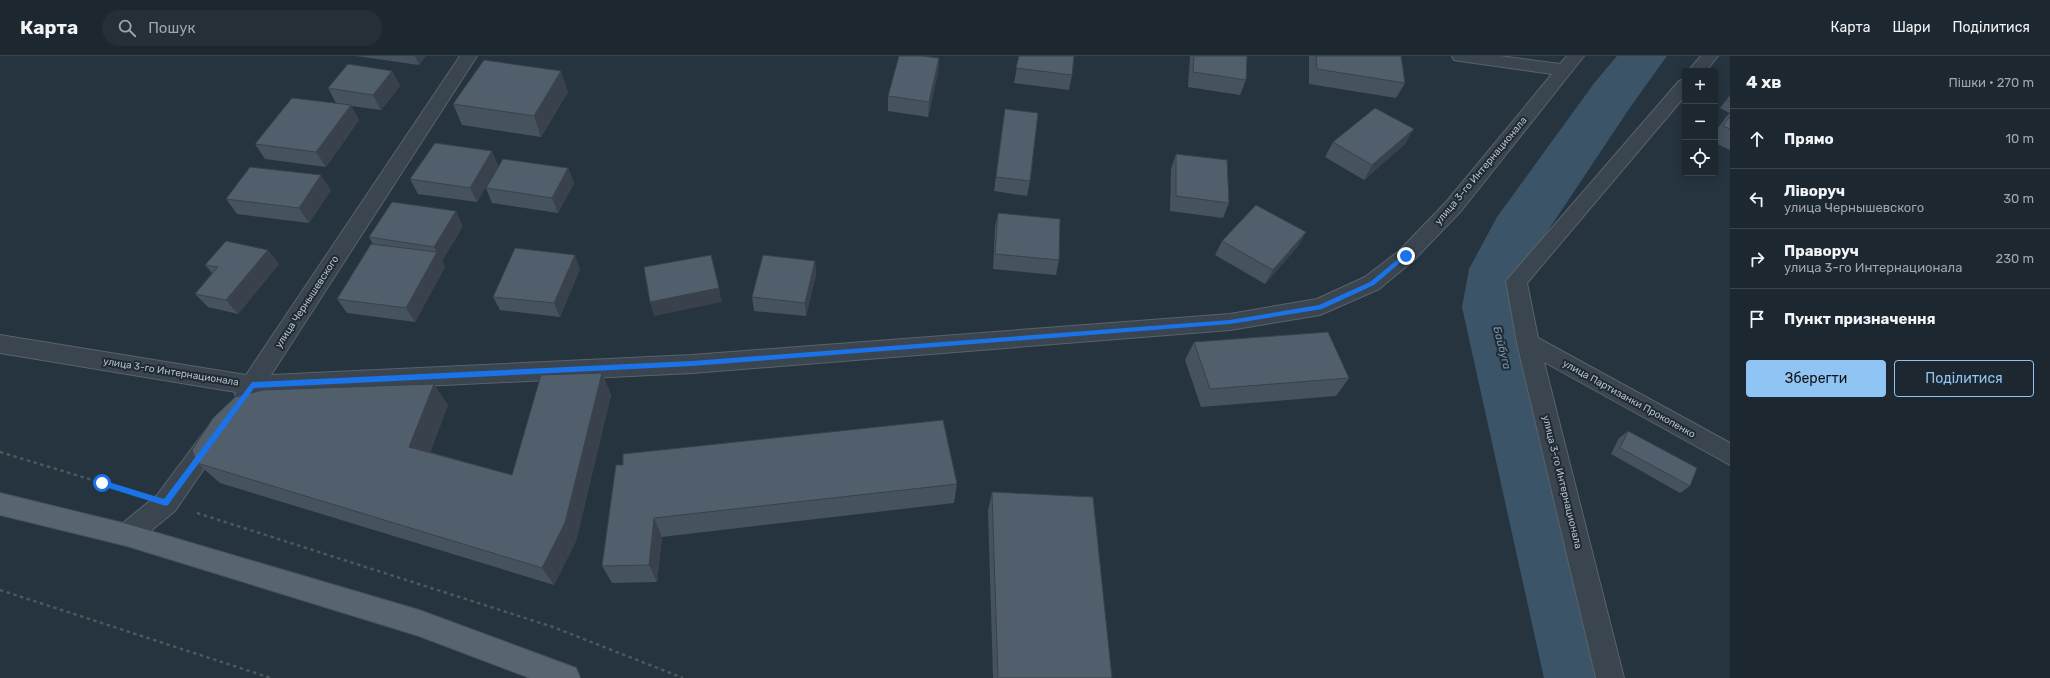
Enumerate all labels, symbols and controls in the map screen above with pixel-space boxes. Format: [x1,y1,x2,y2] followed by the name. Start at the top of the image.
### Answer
[102,10,382,46] search box
[20,16,78,39] text: Карта
[116,17,138,39] icon: search
[148,19,196,37] text: Пошук
[1831,19,1870,36] text: Карта
[1892,19,1930,36] text: Шари
[1952,19,2030,36] text: Поділитися
[1682,68,1718,176] map controls
[1682,68,1718,104] button: +
[1746,72,1782,92] text: 4 хв
[1948,75,2034,90] text: Пішки · 270 m
[1682,104,1718,140] button: −
[1432,115,1530,227] street label: улица 3-го Интернационала
[1746,128,1768,150] icon: ahead
[1784,130,1834,148] text: Прямо
[2005,131,2034,146] text: 10 m
[1682,140,1718,176] button: locate
[1784,182,1845,200] text: Ліворуч
[1746,188,1768,210] icon: left
[2003,191,2034,206] text: 30 m
[1784,200,1924,215] text: улица Чернышевского
[1784,242,1859,260] text: Праворуч
[1397,247,1415,265] route end
[1746,248,1768,270] icon: right
[1996,251,2034,266] text: 230 m
[273,253,342,351] street label: улица Чернышевского
[1784,260,1962,275] text: улица 3-го Интернационала
[1746,308,1768,330] icon: arrive
[1784,310,1936,328] text: Пункт призначення
[1490,325,1514,371] water label: Байбуга
[102,355,240,389] street label: улица 3-го Интернационала
[1561,357,1698,441] street label: улица Партизанки Прокопенко
[1746,360,1886,397] button: Зберегти
[1894,360,2034,397] button: Поділитися
[1540,414,1584,550] street label: улица 3-го Интернационала
[93,474,111,492] route start

